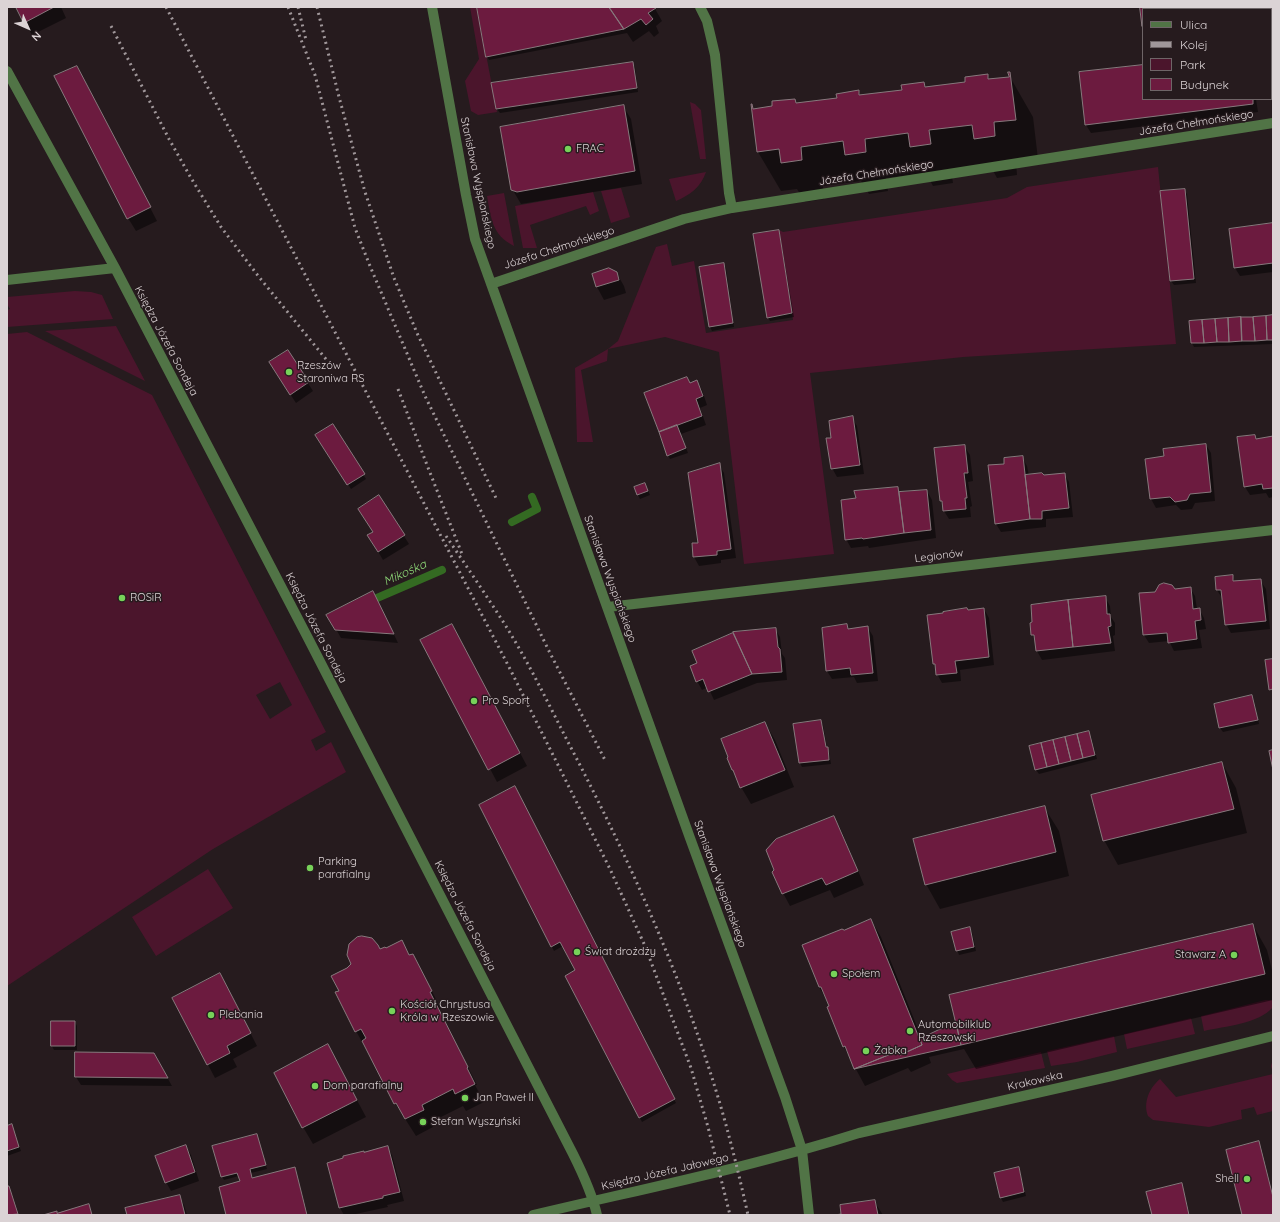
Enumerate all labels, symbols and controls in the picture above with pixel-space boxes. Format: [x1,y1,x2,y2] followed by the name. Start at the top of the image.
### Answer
[8,8,48,48] north arrow
[1142,8,1272,100] legend
[1180,17,1207,32] text: Ulica
[29,29,44,44] text: N
[1180,37,1208,52] text: Kolej
[1180,57,1205,72] text: Park
[1180,77,1229,92] text: Budynek
[1138,107,1254,139] street label: Józefa Chełmońskiego
[458,116,498,250] street label: Stanisława Wyspiańskiego
[576,142,604,156] place label: FRAC
[563,144,573,154] marker: FRAC
[818,157,934,189] street label: Józefa Chełmońskiego
[502,224,616,272] street label: Józefa Chełmońskiego
[131,284,201,398] street label: Księdza Józefa Sondeja
[297,359,364,385] place label: Rzeszów Staroniwa RS
[284,367,294,377] marker: Rzeszów Staroniwa RS
[581,514,639,644] street label: Stanisława Wyspiańskiego
[914,546,964,566] street label: Legionów
[381,557,429,589] water label: Mikośka
[282,571,350,685] street label: Księdza Józefa Sondeja
[130,591,162,605] place label: ROSiR
[117,593,127,603] marker: ROSiR
[482,694,530,708] place label: Pro Sport
[469,696,479,706] marker: Pro Sport
[691,819,749,949] street label: Stanisława Wyspiańskiego
[318,855,370,881] place label: Parking parafialny
[431,859,499,973] street label: Księdza Józefa Sondeja
[305,863,315,873] marker: Parking parafialny
[585,945,656,959] place label: Świat drożdży
[572,947,582,957] marker: Świat drożdży
[1175,948,1226,962] place label: Stawarz A
[1229,950,1239,960] marker: Stawarz A
[842,967,880,981] place label: Społem
[829,969,839,979] marker: Społem
[400,998,494,1024] place label: Kościół Chrystusa Króla w Rzeszowie
[387,1006,397,1016] marker: Kościół Chrystusa Króla w Rzeszowie
[219,1008,263,1022] place label: Plebania
[206,1010,216,1020] marker: Plebania
[918,1018,991,1044] place label: Automobilklub Rzeszowski
[905,1026,915,1036] marker: Automobilklub Rzeszowski
[874,1044,907,1058] place label: Żabka
[861,1046,871,1056] marker: Żabka
[1006,1068,1064,1094] street label: Krakowska
[323,1079,403,1093] place label: Dom parafialny
[310,1081,320,1091] marker: Dom parafialny
[473,1091,534,1105] place label: Jan Paweł II
[460,1093,470,1103] marker: Jan Paweł II
[431,1115,520,1129] place label: Stefan Wyszyński
[418,1117,428,1127] marker: Stefan Wyszyński
[600,1151,730,1193] street label: Księdza Józefa Jałowego
[1215,1172,1239,1186] place label: Shell
[1242,1174,1252,1184] marker: Shell

